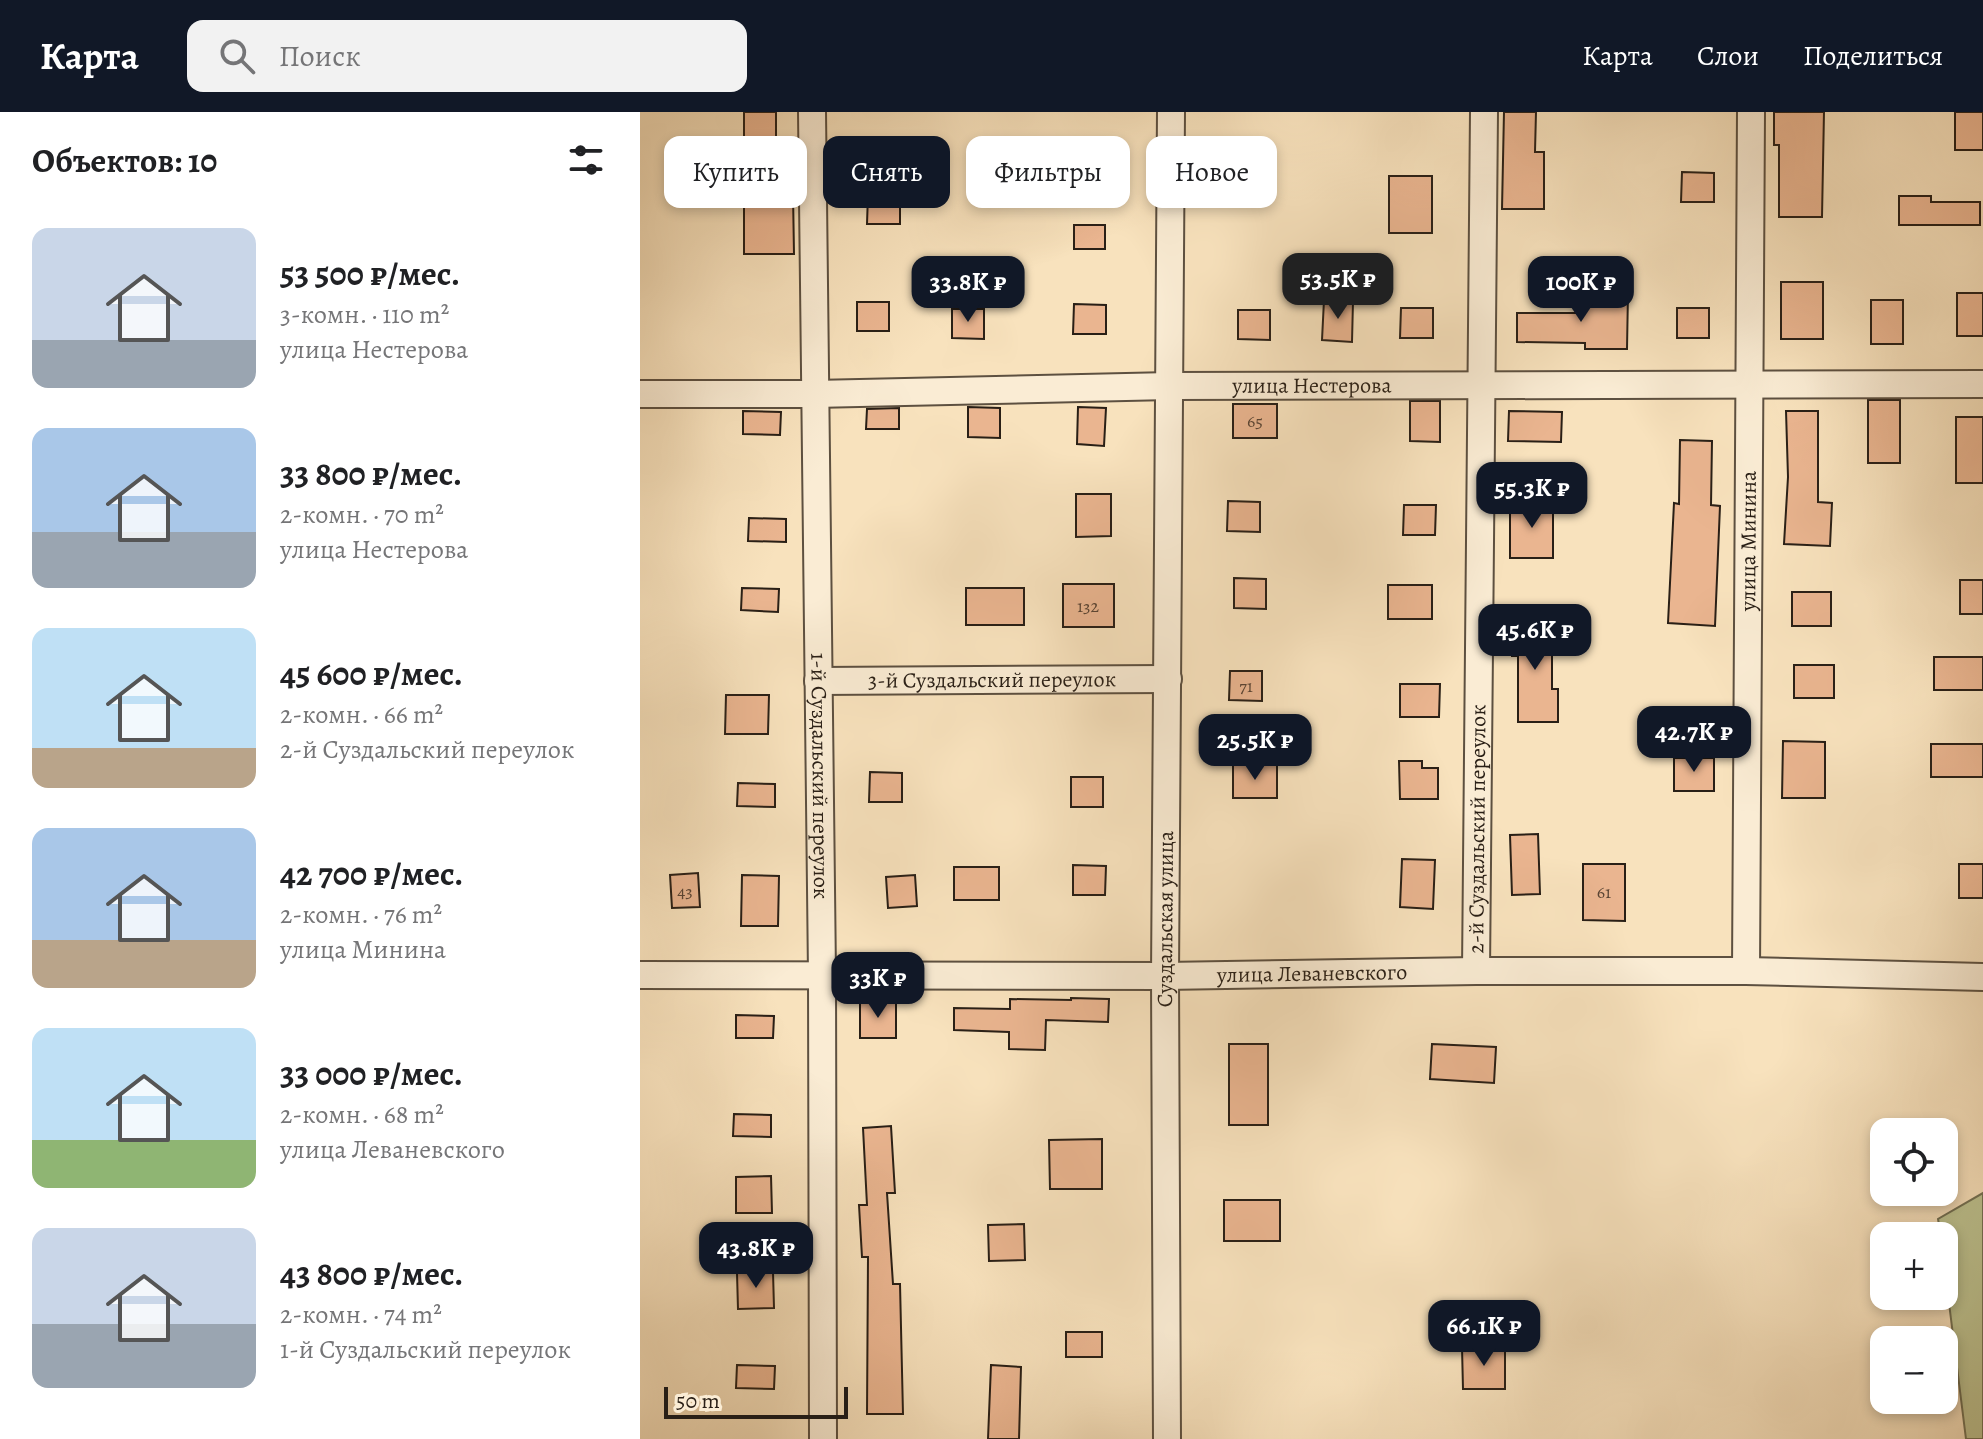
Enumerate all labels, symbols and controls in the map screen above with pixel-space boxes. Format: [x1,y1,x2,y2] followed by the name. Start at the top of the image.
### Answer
[187,20,747,92] search box
[40,30,139,82] text: Карта
[215,34,259,78] icon: search
[279,36,361,76] text: Поиск
[1582,37,1653,75] text: Карта
[1697,37,1759,75] text: Слои
[1803,37,1943,75] text: Поделиться
[664,136,807,208] chip: Купить
[823,136,950,208] chip: Снять
[966,136,1130,208] chip: Фильтры
[1146,136,1277,208] chip: Новое
[32,137,217,184] text: Объектов: 10
[564,138,608,182] icon: filters
[280,250,460,297] text: 53 500 ₽/мес.
[1264,253,1412,321] pin: 53.5K ₽
[894,256,1042,324] pin: 33.8K ₽
[1516,256,1646,324] pin: 100K ₽
[96,260,192,356] icon: home
[1300,261,1376,296] text: 53.5K ₽
[930,264,1006,299] text: 33.8K ₽
[1546,264,1616,299] text: 100K ₽
[280,297,449,332] text: 3-комн. · 110 m²
[280,332,468,367] text: улица Нестерова
[1231,370,1393,401] street label: улица Нестерова
[1247,409,1263,433] house number: 65
[280,450,462,497] text: 33 800 ₽/мес.
[96,460,192,556] icon: home
[1458,462,1606,530] pin: 55.3K ₽
[1494,470,1570,505] text: 55.3K ₽
[1733,470,1764,612] street label: улица Минина
[280,497,444,532] text: 2-комн. · 70 m²
[280,532,468,567] text: улица Нестерова
[1077,594,1100,618] house number: 132
[1461,604,1609,672] pin: 45.6K ₽
[1496,612,1574,647] text: 45.6K ₽
[280,650,463,697] text: 45 600 ₽/мес.
[803,653,836,899] street label: 1-й Суздальский переулок
[96,660,192,756] icon: home
[868,664,1116,696] street label: 3-й Суздальский переулок
[1239,674,1253,698] house number: 71
[280,697,443,732] text: 2-комн. · 66 m²
[1461,704,1493,954] street label: 2-й Суздальский переулок
[1620,706,1768,774] pin: 42.7K ₽
[1181,714,1329,782] pin: 25.5K ₽
[1655,714,1733,749] text: 42.7K ₽
[1217,722,1293,757] text: 25.5K ₽
[280,732,574,767] text: 2-й Суздальский переулок
[1150,830,1181,1007] street label: Суздальская улица
[280,850,463,897] text: 42 700 ₽/мес.
[96,860,192,956] icon: home
[677,879,693,903] house number: 43
[1597,880,1611,904] house number: 61
[280,897,442,932] text: 2-комн. · 76 m²
[280,932,446,967] text: улица Минина
[822,952,934,1020] pin: 33K ₽
[1216,957,1407,990] street label: улица Леваневского
[849,960,907,995] text: 33K ₽
[280,1050,463,1097] text: 33 000 ₽/мес.
[96,1060,192,1156] icon: home
[280,1097,444,1132] text: 2-комн. · 68 m²
[1870,1118,1958,1414] map controls
[1870,1118,1958,1206] button: locate
[280,1132,505,1167] text: улица Леваневского
[682,1222,830,1290] pin: 43.8K ₽
[1870,1222,1958,1310] button: +
[717,1230,795,1265] text: 43.8K ₽
[280,1250,463,1297] text: 43 800 ₽/мес.
[96,1260,192,1356] icon: home
[280,1297,442,1332] text: 2-комн. · 74 m²
[1410,1300,1558,1368] pin: 66.1K ₽
[1446,1308,1522,1343] text: 66.1K ₽
[1870,1326,1958,1414] button: −
[280,1332,571,1367] text: 1-й Суздальский переулок
[664,1383,848,1419] scale bar
[676,1386,720,1416] text: 50 m

